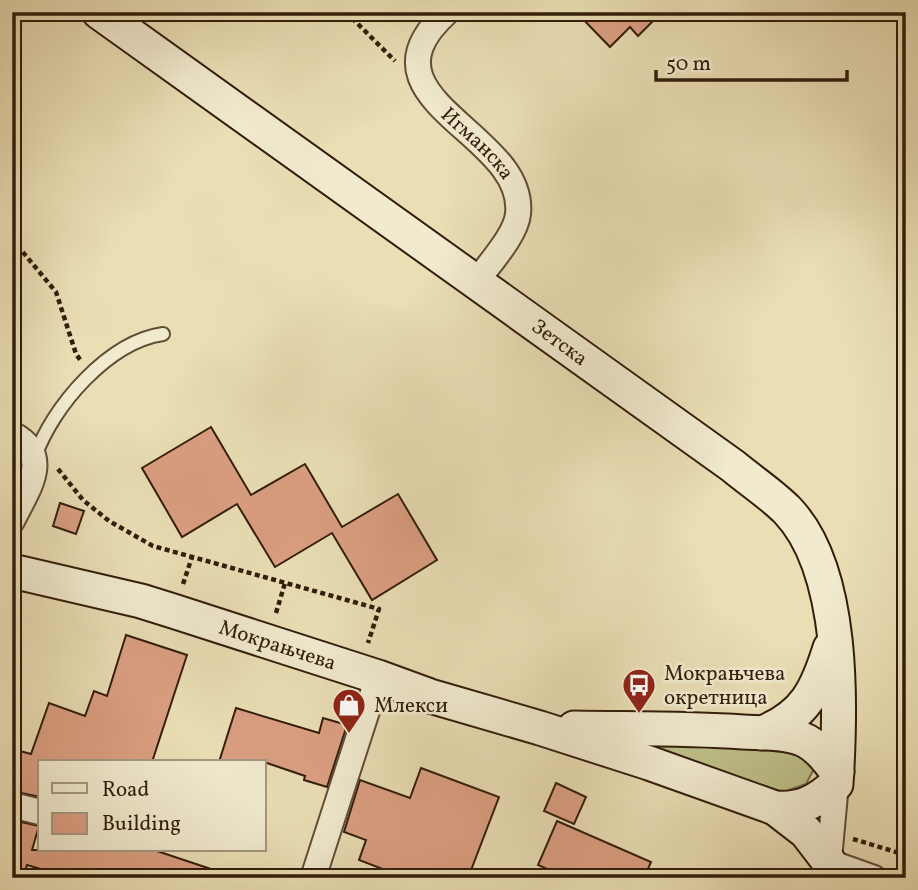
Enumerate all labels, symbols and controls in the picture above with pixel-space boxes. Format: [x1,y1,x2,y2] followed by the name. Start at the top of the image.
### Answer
[656,38,846,82] scale bar
[666,50,711,79] text: 50 m
[434,101,520,186] street label: Игманска
[525,313,593,374] street label: Зетска
[215,614,340,679] street label: Мокрањчева
[664,660,786,713] place label: Мокрањчева окретница
[620,666,658,715] bus stop icon: Мокрањчева окретница
[330,686,368,735] shop icon: Млекси
[374,692,448,721] place label: Млекси
[38,760,266,852] legend
[102,776,149,805] text: Road
[102,810,181,839] text: Building

